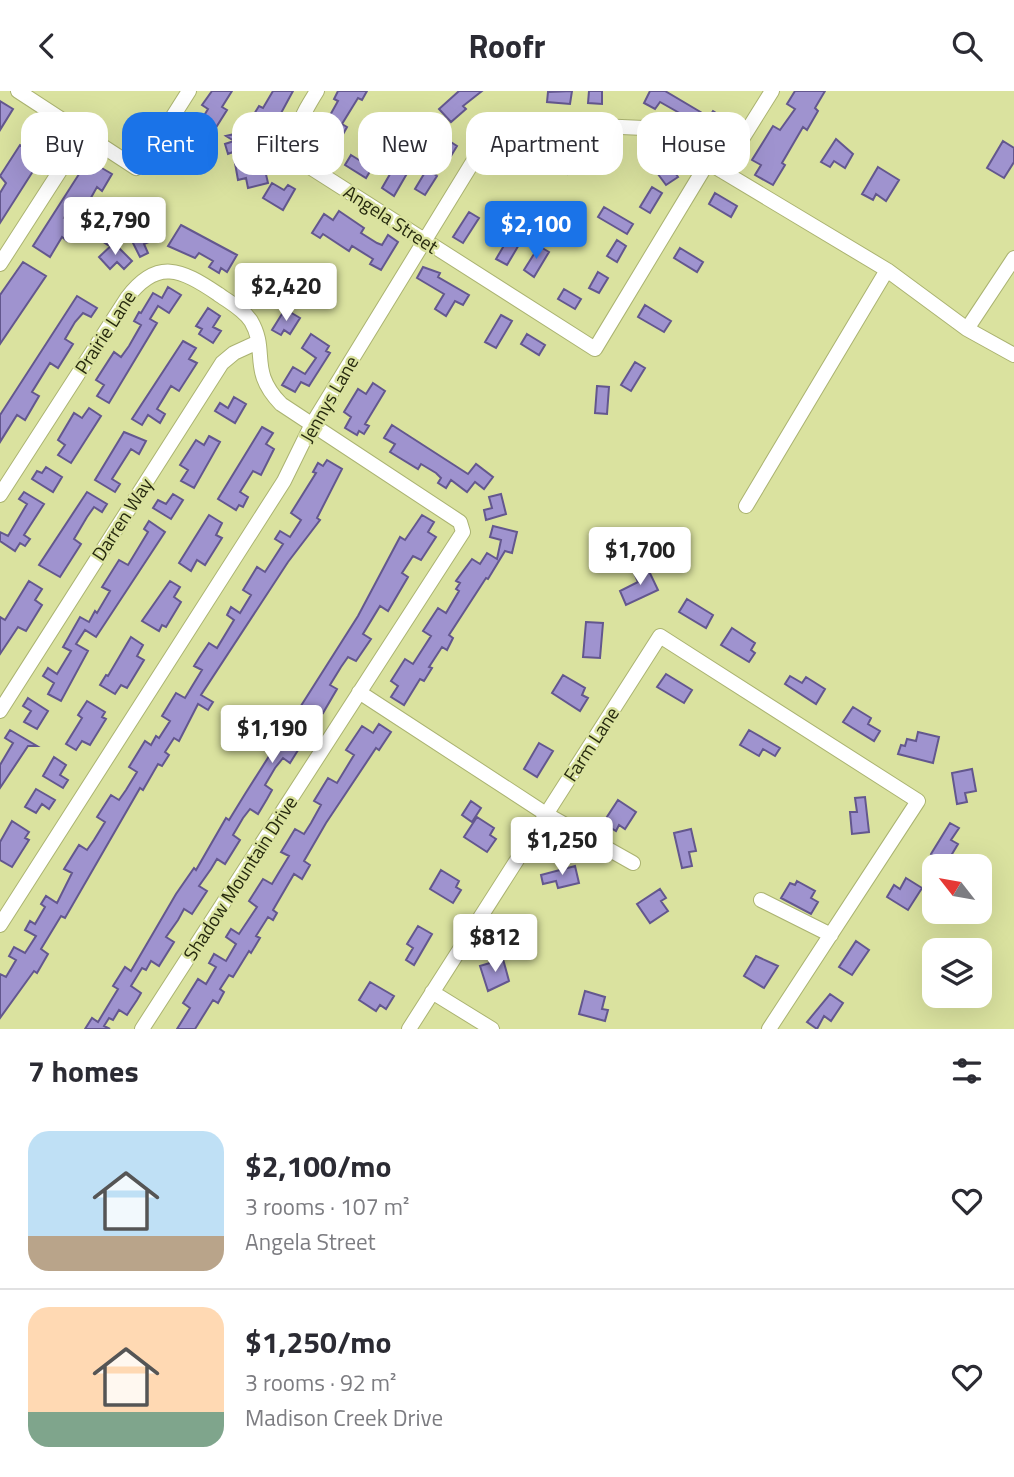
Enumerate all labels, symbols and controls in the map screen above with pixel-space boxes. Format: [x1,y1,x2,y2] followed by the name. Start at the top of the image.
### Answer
[469,22,545,70] text: Roofr
[28,27,66,65] icon: back
[948,27,986,65] icon: search
[21,112,108,175] chip: Buy
[122,112,218,175] chip: Rent
[232,112,344,175] chip: Filters
[358,112,452,175] chip: New
[466,112,623,175] chip: Apartment
[637,112,750,175] chip: House
[338,177,445,260] street label: Angela Street
[58,197,172,257] pin: $2,790
[479,201,593,261] pin: $2,100
[80,202,150,237] text: $2,790
[501,206,571,241] text: $2,100
[229,264,343,323] pin: $2,420
[251,268,321,303] text: $2,420
[67,284,142,379] street label: Prairie Lane
[292,350,365,447] street label: Jennys Lane
[84,471,159,566] street label: Darren Way
[583,527,697,587] pin: $1,700
[605,532,675,567] text: $1,700
[556,701,626,787] street label: Farm Lane
[215,705,329,765] pin: $1,190
[237,710,307,745] text: $1,190
[175,790,304,966] street label: Shadow Mountain Drive
[505,817,619,877] pin: $1,250
[527,822,597,857] text: $1,250
[922,854,992,924] north arrow
[922,854,992,1008] map controls
[454,915,536,974] pin: $812
[469,919,521,954] text: $812
[922,938,992,1008] button: layers
[28,1048,139,1094] text: 7 homes
[948,1052,986,1090] icon: filters
[245,1143,391,1189] text: $2,100/mo
[84,1159,168,1243] icon: home
[948,1182,986,1220] icon: heart
[245,1189,409,1224] text: 3 rooms · 107 m²
[245,1224,376,1259] text: Angela Street
[245,1319,391,1365] text: $1,250/mo
[84,1335,168,1419] icon: home
[948,1358,986,1396] icon: heart
[245,1365,396,1400] text: 3 rooms · 92 m²
[245,1400,443,1435] text: Madison Creek Drive

